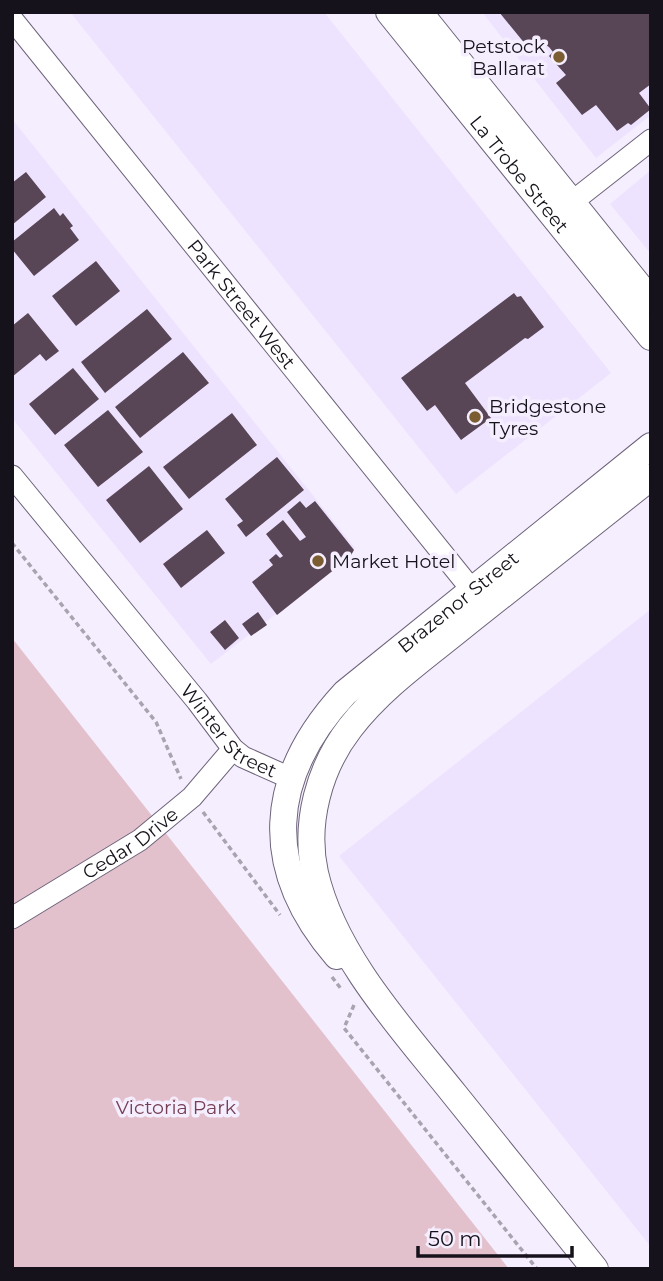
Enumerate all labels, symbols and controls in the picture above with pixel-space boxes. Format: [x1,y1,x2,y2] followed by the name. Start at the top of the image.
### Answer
[462,35,546,80] place label: Petstock Ballarat
[551,49,567,65] marker: Petstock Ballarat
[465,111,574,238] street label: La Trobe Street
[183,235,301,374] street label: Park Street West
[489,395,606,440] place label: Bridgestone Tyres
[467,409,483,425] marker: Bridgestone Tyres
[393,546,523,657] street label: Brazenor Street
[332,550,455,573] place label: Market Hotel
[310,553,326,569] marker: Market Hotel
[176,679,281,782] street label: Winter Street
[78,802,182,884] street label: Cedar Drive
[116,1096,237,1119] park label: Victoria Park
[418,1214,572,1258] scale bar
[428,1226,482,1251] text: 50 m

